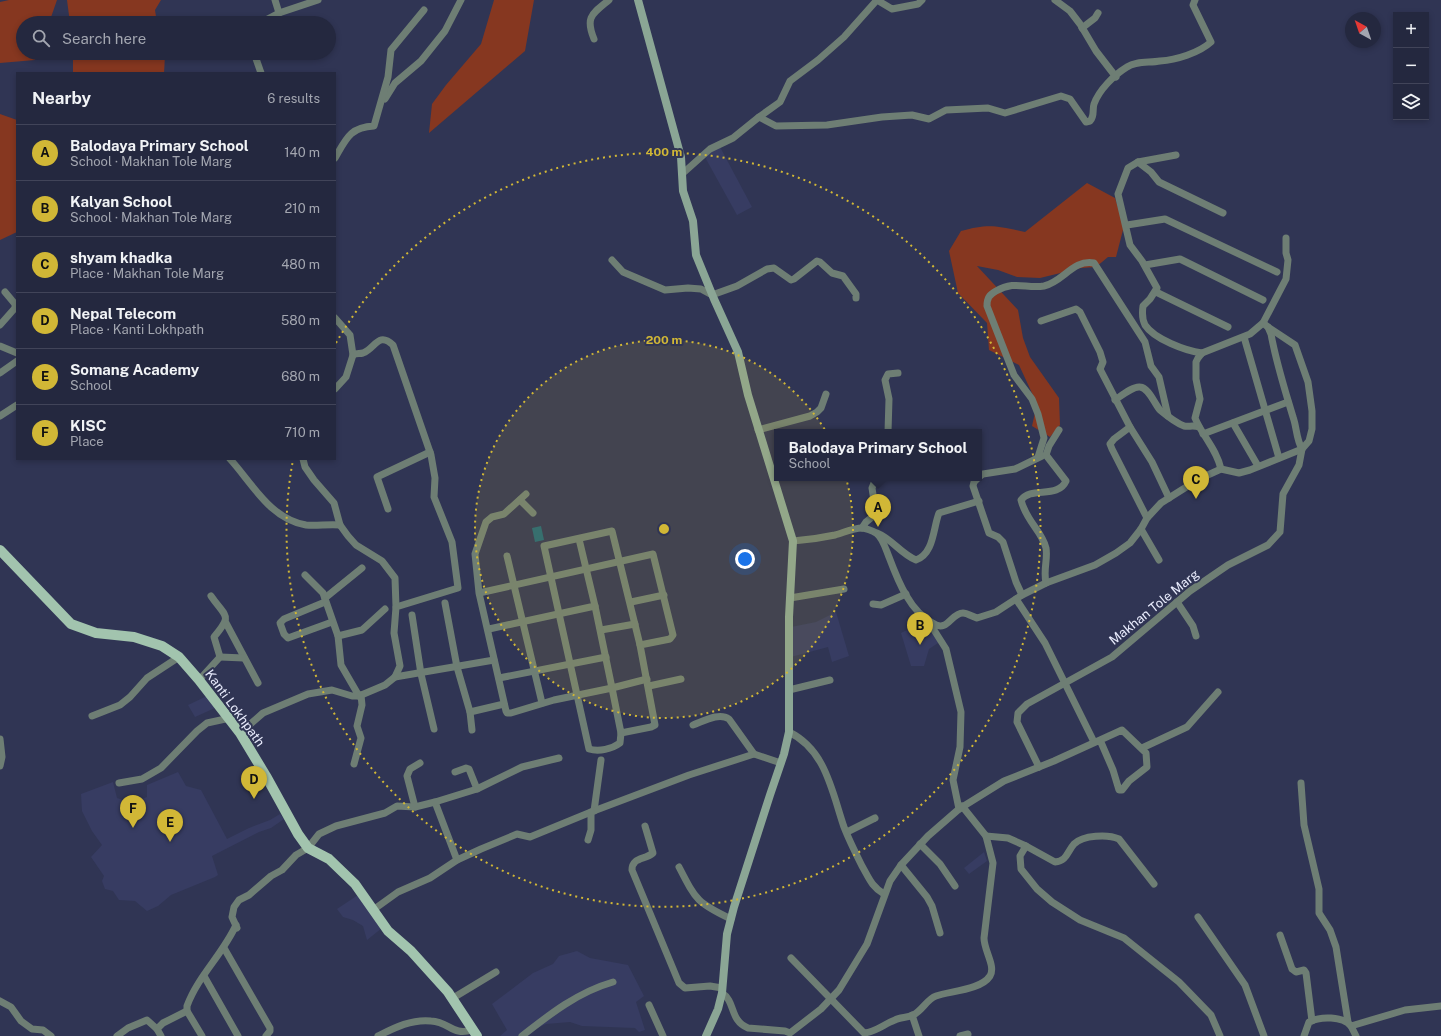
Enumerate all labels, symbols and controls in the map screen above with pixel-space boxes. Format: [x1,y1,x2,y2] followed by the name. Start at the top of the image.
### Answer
[1345,12,1381,48] north arrow
[1393,12,1429,120] map controls
[1393,12,1429,48] button: +
[16,16,336,60] search box
[30,27,52,49] icon: search
[62,30,146,47] text: Search here
[1393,48,1429,84] button: −
[1393,84,1429,120] button: layers
[32,88,91,108] text: Nearby
[267,91,320,106] text: 6 results
[70,137,249,154] text: Balodaya Primary School
[40,145,50,160] text: A
[284,145,320,160] text: 140 m
[646,145,683,159] text: 400 m
[70,154,232,169] text: School · Makhan Tole Marg
[70,193,172,210] text: Kalyan School
[41,201,49,216] text: B
[285,201,320,216] text: 210 m
[70,210,232,225] text: School · Makhan Tole Marg
[70,249,172,266] text: shyam khadka
[40,257,50,272] text: C
[281,257,320,272] text: 480 m
[70,266,224,281] text: Place · Makhan Tole Marg
[70,305,176,322] text: Nepal Telecom
[40,313,50,328] text: D
[281,313,320,328] text: 580 m
[70,322,204,337] text: Place · Kanti Lokhpath
[646,333,682,347] text: 200 m
[70,361,199,378] text: Somang Academy
[41,369,49,384] text: E
[281,369,320,384] text: 680 m
[70,378,112,393] text: School
[70,417,106,434] text: KISC
[41,425,49,440] text: F
[284,425,320,440] text: 710 m
[774,429,982,481] popup
[70,434,104,449] text: Place
[789,439,967,456] text: Balodaya Primary School
[789,456,830,471] text: School
[1183,466,1209,499] pin: C
[865,494,891,527] pin: A
[657,522,671,536] centre of rings
[735,549,755,569] your location
[1106,566,1202,648] street label: Makhan Tole Marg
[907,612,933,645] pin: B
[202,667,268,749] street label: Kanti Lokhpath
[241,766,267,799] pin: D
[120,795,146,828] pin: F
[157,809,183,842] pin: E

